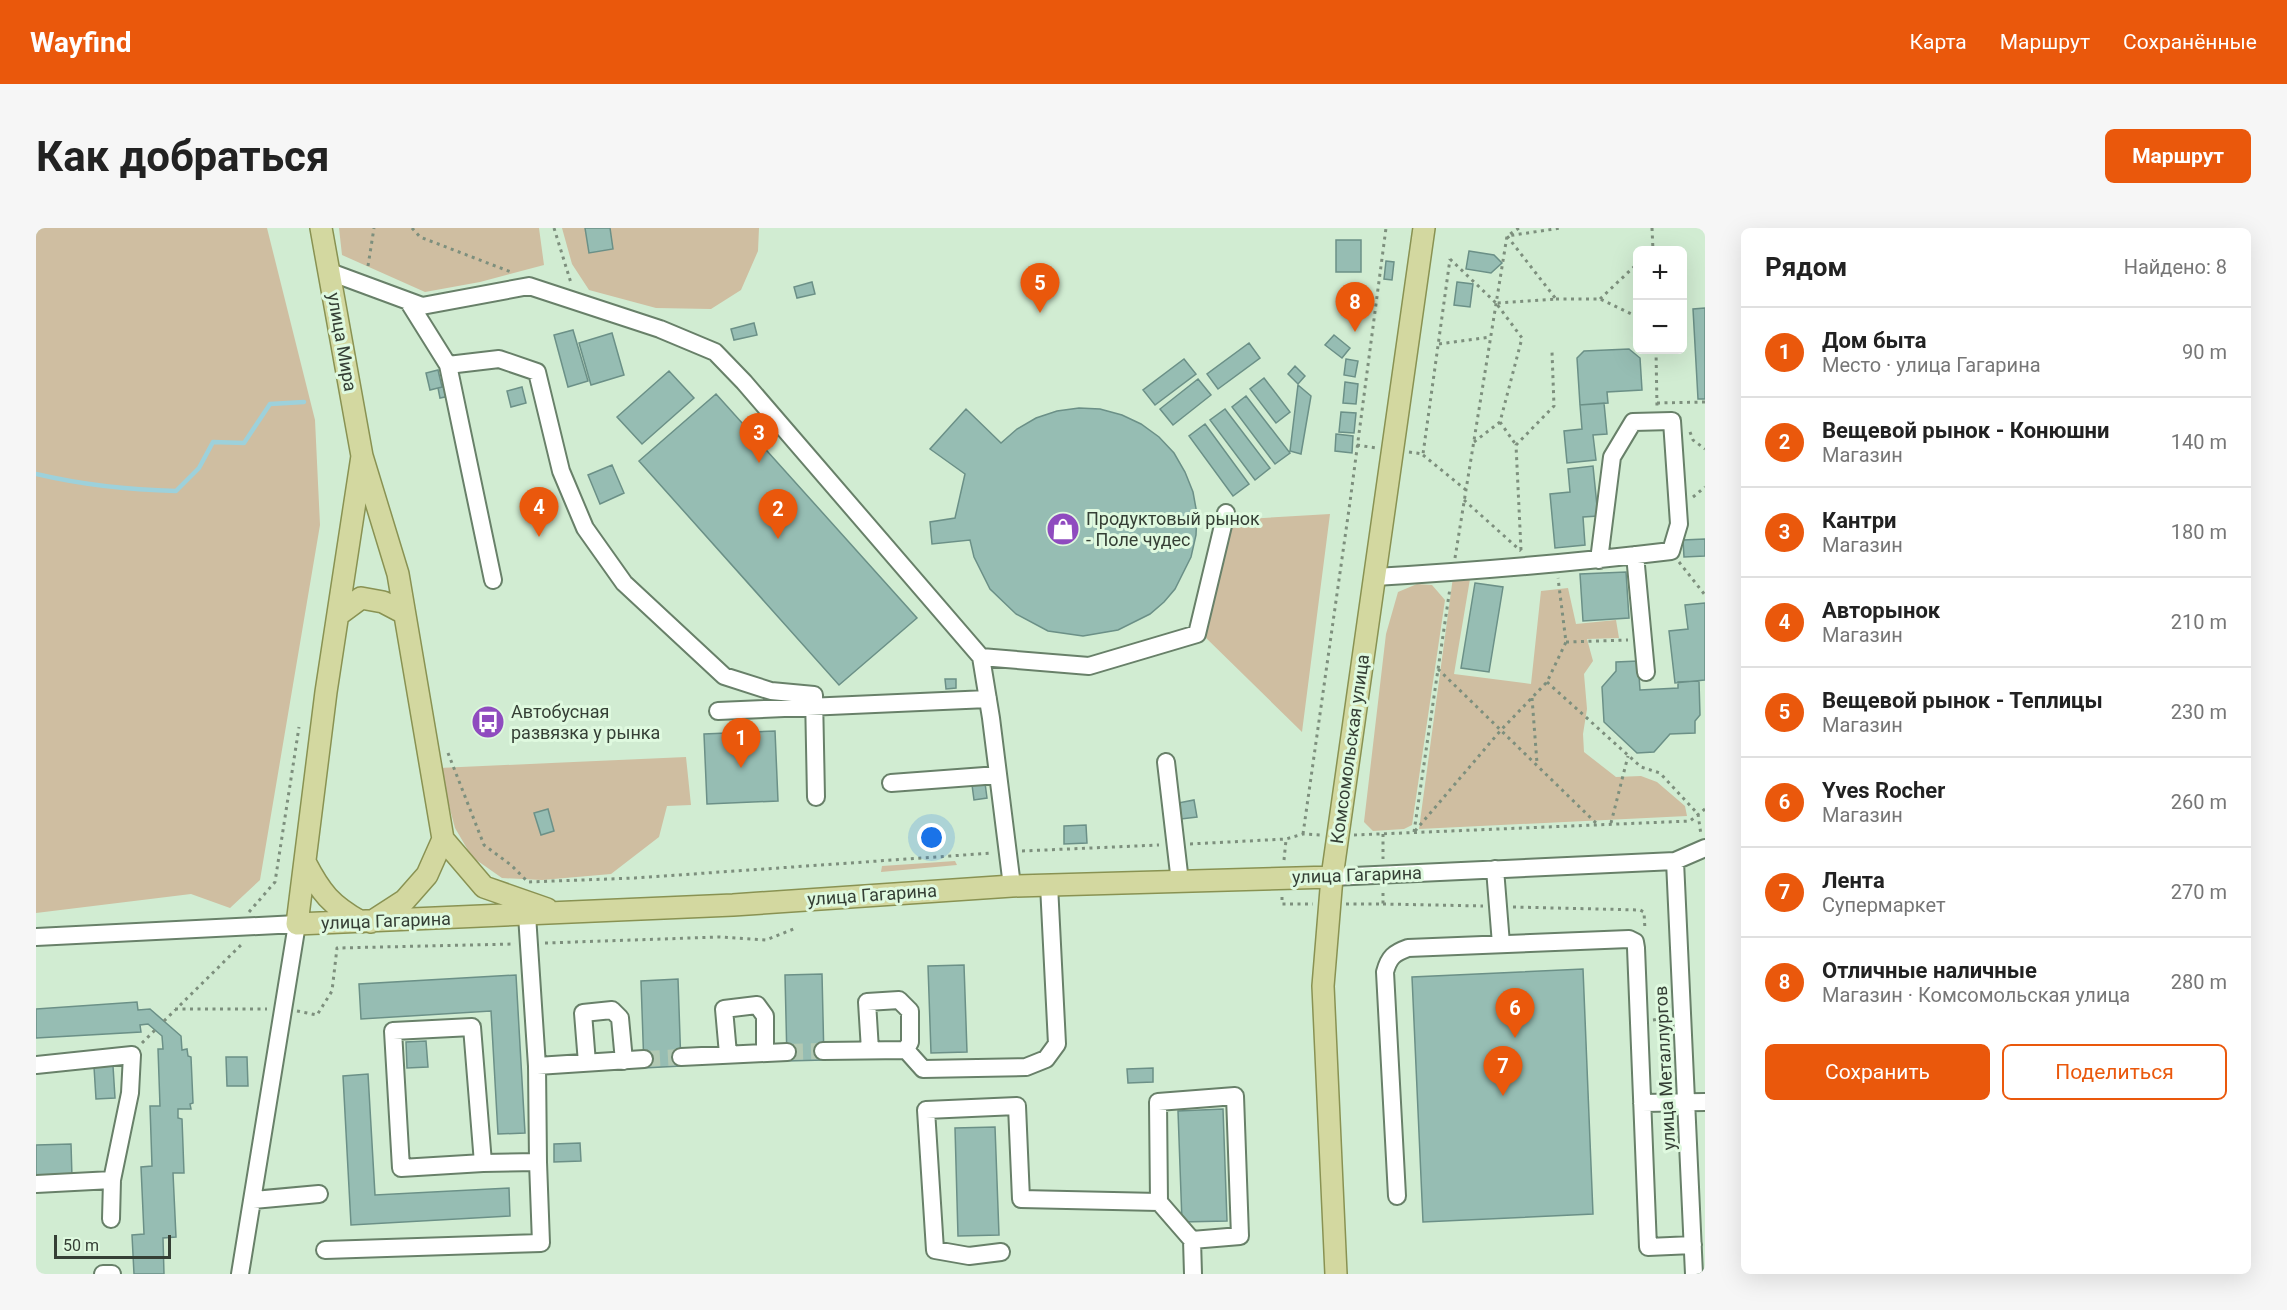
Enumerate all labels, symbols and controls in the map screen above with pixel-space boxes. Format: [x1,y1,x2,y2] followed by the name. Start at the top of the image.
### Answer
[30,26,131,59] text: Wayfind
[1910,30,1967,54] text: Карта
[2000,30,2090,54] text: Маршрут
[2123,30,2257,54] text: Сохранённые
[2105,129,2251,183] button: Маршрут
[36,132,330,181] text: Как добраться
[1633,246,1687,354] map controls
[1633,246,1687,300] button: +
[1765,252,1847,282] text: Рядом
[2124,255,2227,279] text: Найдено: 8
[1020,264,1060,313] pin: 5
[1336,282,1374,332] pin: 8
[323,291,362,393] street label: улица Мира
[1633,300,1687,354] button: −
[1822,328,1927,353] text: Дом быта
[1779,340,1790,364] text: 1
[2182,340,2227,364] text: 90 m
[1822,353,2041,377] text: Место · улица Гагарина
[740,414,778,463] pin: 3
[1822,418,2110,443] text: Вещевой рынок - Конюшни
[1779,430,1790,454] text: 2
[2171,430,2227,454] text: 140 m
[1822,443,1903,467] text: Магазин
[520,488,558,537] pin: 4
[758,490,798,539] pin: 2
[1086,508,1260,550] place label: Продуктовый рынок - Поле чудес
[1822,508,1897,533] text: Кантри
[1045,511,1081,547] shop icon: Продуктовый рынок - Поле чудес
[1779,520,1790,544] text: 3
[2171,520,2227,544] text: 180 m
[1822,533,1903,557] text: Магазин
[1822,598,1940,623] text: Авторынок
[1779,610,1790,634] text: 4
[2171,610,2227,634] text: 210 m
[1822,623,1903,647] text: Магазин
[1326,653,1373,845] street label: Комсомольская улица
[1822,688,2103,713] text: Вещевой рынок - Теплицы
[1779,700,1790,724] text: 5
[2171,700,2227,724] text: 230 m
[511,701,660,743] place label: Автобусная развязка у рынка
[470,704,506,740] bus stop icon: Автобусная развязка у рынка
[1822,713,1903,737] text: Магазин
[722,718,760,768] pin: 1
[1822,778,1945,803] text: Yves Rocher
[1779,790,1790,814] text: 6
[2171,790,2227,814] text: 260 m
[1822,803,1903,827] text: Магазин
[917,823,946,852] your location
[1292,862,1422,887] street label: улица Гагарина
[1822,868,1885,893] text: Лента
[806,879,937,910] street label: улица Гагарина
[1779,880,1790,904] text: 7
[2171,880,2227,904] text: 270 m
[1822,893,1946,917] text: Супермаркет
[321,908,451,933] street label: улица Гагарина
[1822,958,2037,983] text: Отличные наличные
[1779,970,1790,994] text: 8
[2171,970,2227,994] text: 280 m
[1822,983,2130,1007] text: Магазин · Комсомольская улица
[1650,985,1679,1151] street label: улица Металлургов
[1496,988,1534,1038] pin: 6
[1765,1044,1990,1100] button: Сохранить
[2002,1044,2227,1100] button: Поделиться
[1484,1046,1522,1096] pin: 7
[54,1232,171,1260] scale bar
[63,1236,99,1255] text: 50 m

